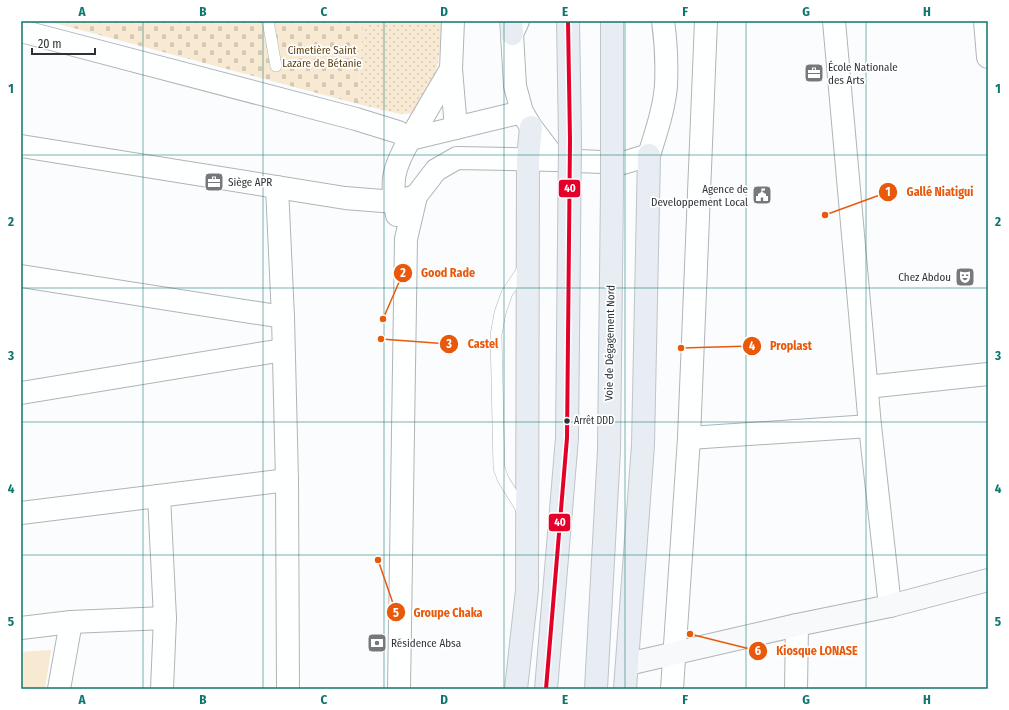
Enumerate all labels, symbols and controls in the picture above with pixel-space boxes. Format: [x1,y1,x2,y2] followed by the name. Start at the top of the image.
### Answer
[77,4,86,19] text: A
[199,4,207,19] text: B
[321,4,328,19] text: C
[440,4,448,19] text: D
[562,4,568,19] text: E
[682,4,688,19] text: F
[802,4,810,19] text: G
[923,4,931,19] text: H
[32,30,95,56] scale bar
[38,37,62,51] text: 20 m
[282,44,362,70] park label: Cimetière Saint Lazare de Bétanie
[828,60,898,87] place label: École Nationale des Arts
[803,62,825,84] office icon: École Nationale des Arts
[8,81,14,96] text: 1
[995,81,1001,96] text: 1
[203,171,225,193] office icon: Siège APR
[228,176,272,189] place label: Siège APR
[558,179,581,198] line badge: 40
[878,180,981,204] callout: Gallé Niatigui
[564,182,576,195] text: 40
[651,183,748,209] place label: Agence de Developpement Local
[751,184,773,206] public building icon: Agence de Developpement Local
[885,185,891,199] text: 1
[907,185,973,199] text: Gallé Niatigui
[7,214,14,229] text: 2
[994,214,1001,229] text: 2
[393,261,483,285] callout: Good Rade
[399,266,406,280] text: 2
[421,266,475,280] text: Good Rade
[954,266,976,288] theatre icon: Chez Abdou
[898,271,951,284] place label: Chez Abdou
[602,285,618,401] street label: Voie de Dégagement Nord
[439,332,506,356] callout: Castel
[742,334,820,358] callout: Proplast
[445,337,452,351] text: 3
[468,337,499,351] text: Castel
[749,339,755,353] text: 4
[770,339,813,353] text: Proplast
[7,348,14,363] text: 3
[994,348,1001,363] text: 3
[574,415,614,427] place label: Arrêt DDD
[562,416,572,426] marker: Arrêt DDD
[8,481,15,496] text: 4
[995,481,1002,496] text: 4
[548,513,571,532] line badge: 40
[554,516,566,529] text: 40
[386,600,491,624] callout: Groupe Chaka
[393,606,399,620] text: 5
[413,606,483,620] text: Groupe Chaka
[8,614,14,629] text: 5
[995,614,1001,629] text: 5
[366,632,388,654] bank icon: Résidence Absa
[391,637,461,650] place label: Résidence Absa
[748,639,865,663] callout: Kiosque LONASE
[755,644,761,658] text: 6
[776,644,858,658] text: Kiosque LONASE
[77,692,86,707] text: A
[199,692,207,707] text: B
[321,692,328,707] text: C
[440,692,448,707] text: D
[562,692,568,707] text: E
[682,692,688,707] text: F
[802,692,810,707] text: G
[923,692,931,707] text: H

